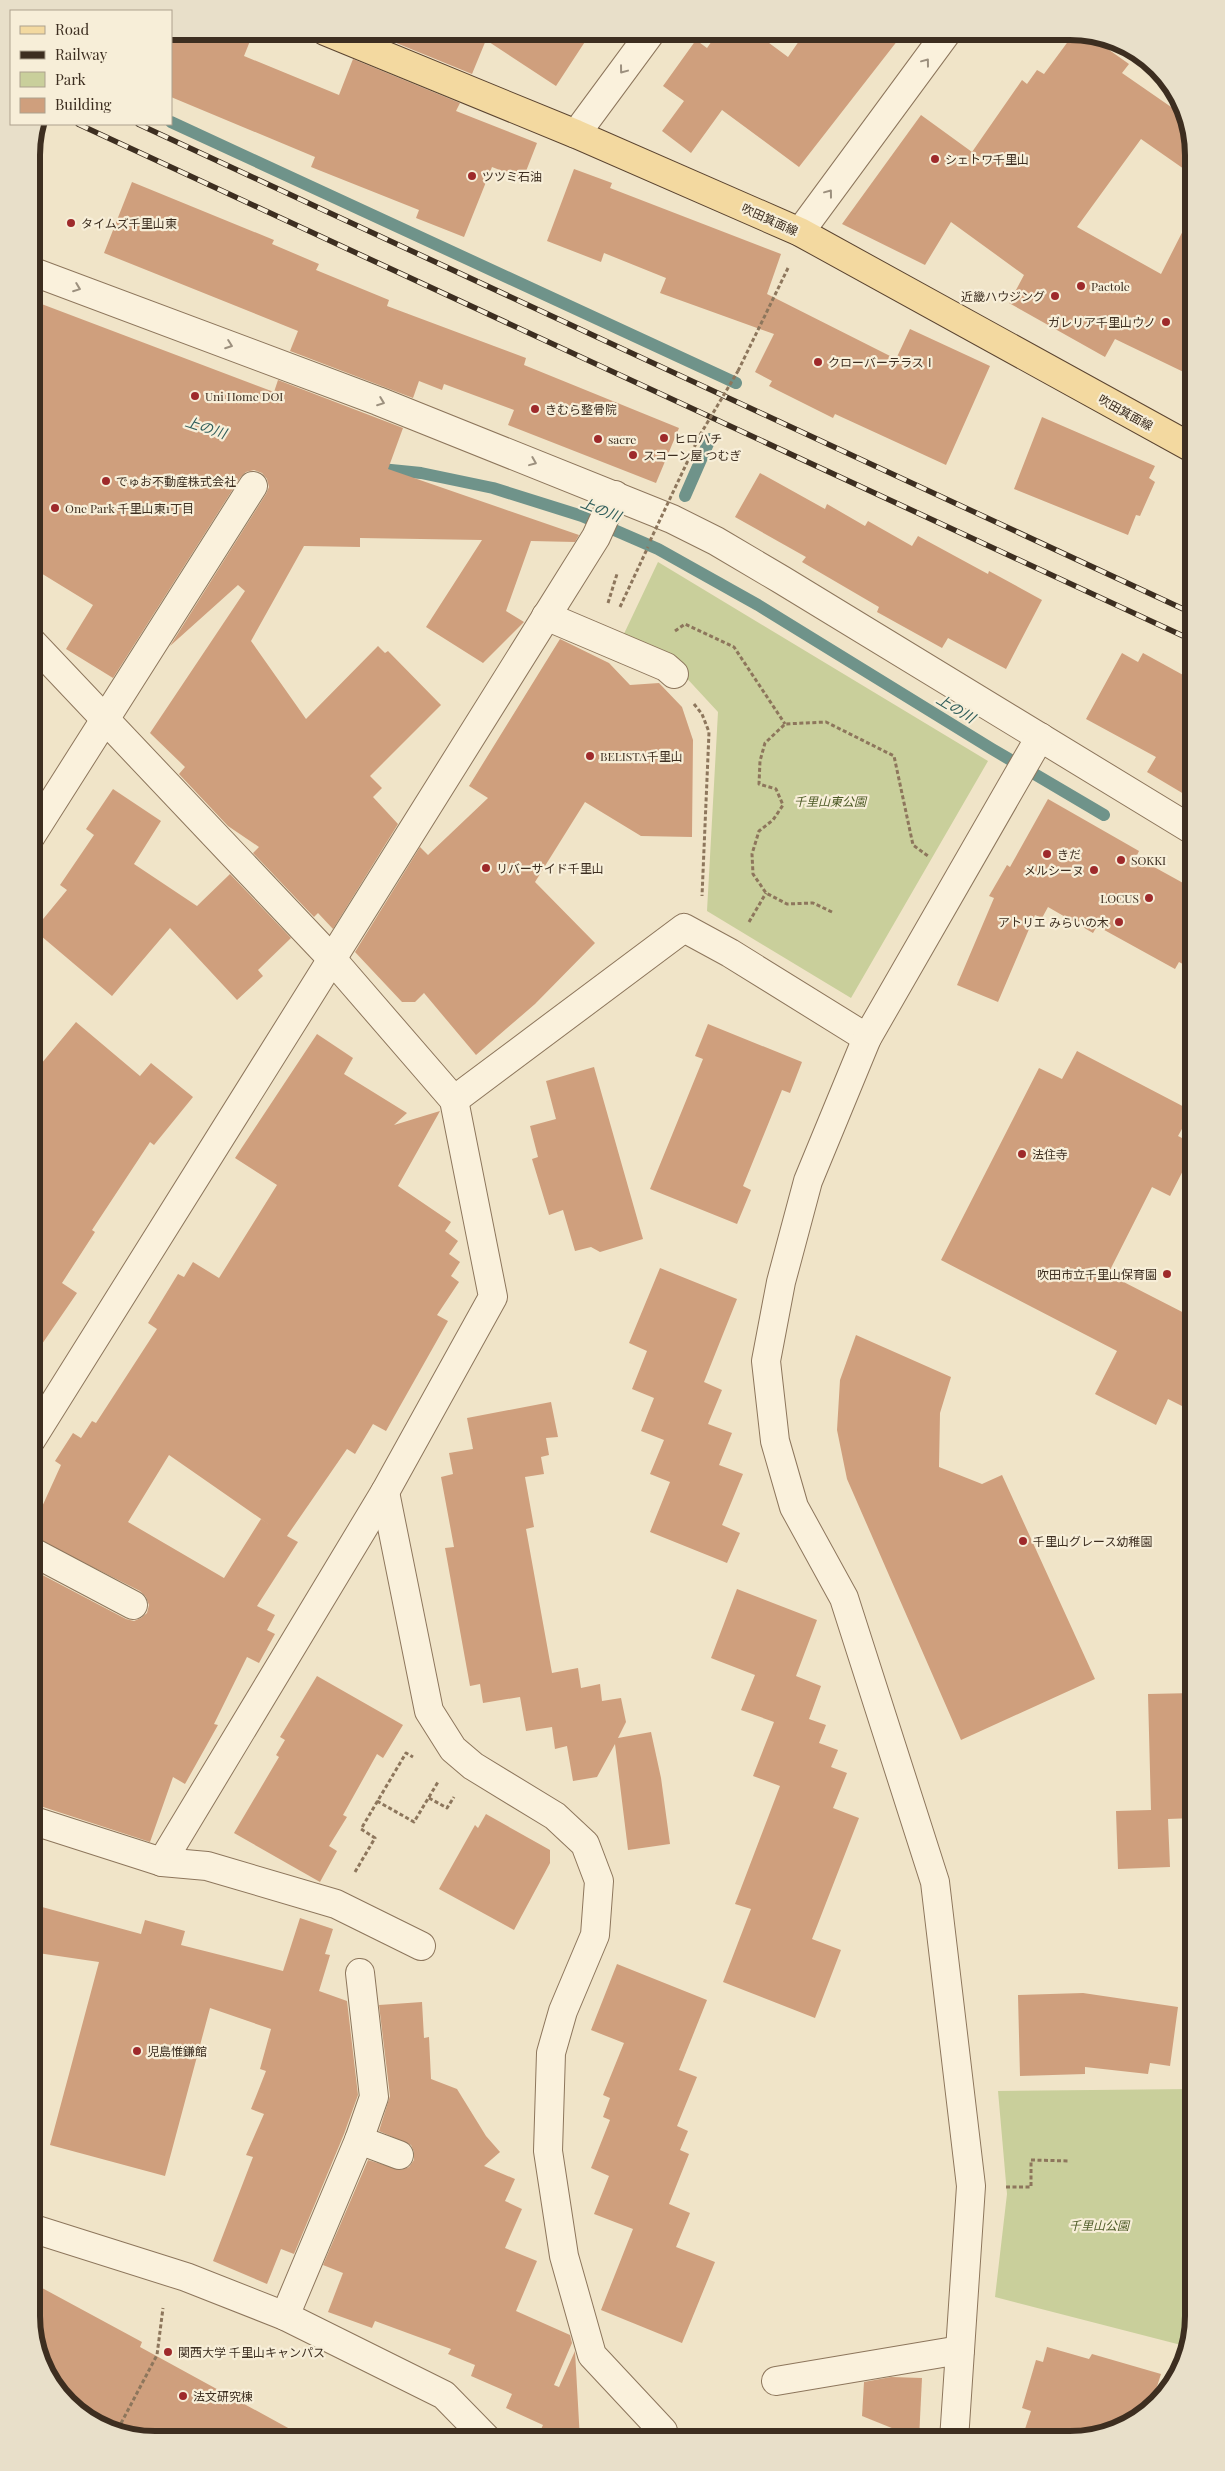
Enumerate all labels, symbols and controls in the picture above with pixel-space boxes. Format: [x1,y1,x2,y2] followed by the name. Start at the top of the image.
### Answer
[10,10,172,125] legend
[55,19,89,39] text: Road
[55,44,108,64] text: Railway
[920,59,928,68] one-way arrow
[621,64,629,73] one-way arrow
[55,69,87,89] text: Park
[55,94,112,114] text: Building
[945,151,1029,167] place label: シェトワ千里山
[929,153,941,165] marker: シェトワ千里山
[482,168,542,184] place label: ツツミ石油
[466,170,478,182] marker: ツツミ石油
[823,190,831,199] one-way arrow
[739,199,801,239] street label: 吹田箕面線
[81,215,177,231] place label: タイムズ千里山東
[65,217,77,229] marker: タイムズ千里山東
[1091,278,1130,294] place label: Pactole
[1075,280,1087,292] marker: Pactole
[72,282,81,292] one-way arrow
[961,288,1045,304] place label: 近畿ハウジング
[1049,290,1061,302] marker: 近畿ハウジング
[1048,314,1156,330] place label: ガレリア千里山ウノ
[1160,316,1172,328] marker: ガレリア千里山ウノ
[224,339,233,349] one-way arrow
[828,354,936,370] place label: クローバーテラスⅠ
[812,356,824,368] marker: クローバーテラスⅠ
[205,388,283,404] place label: Uni Home DOI
[189,390,201,402] marker: Uni Home DOI
[1096,390,1156,434] street label: 吹田箕面線
[377,396,385,406] one-way arrow
[545,401,617,417] place label: きむら整骨院
[529,403,541,415] marker: きむら整骨院
[183,411,231,443] water label: 上の川
[674,430,722,446] place label: ヒロハチ
[608,431,636,447] place label: sacre
[658,432,670,444] marker: ヒロハチ
[592,433,604,445] marker: sacre
[643,447,741,463] place label: スコーン屋 つむぎ
[627,449,639,461] marker: スコーン屋 つむぎ
[528,456,536,466] one-way arrow
[116,473,236,489] place label: でゅお不動産株式会社
[100,475,112,487] marker: でゅお不動産株式会社
[578,493,626,526] water label: 上の川
[65,500,194,516] place label: One Park 千里山東1丁目
[49,502,61,514] marker: One Park 千里山東1丁目
[933,689,981,728] water label: 上の川
[600,748,683,764] place label: BELISTA千里山
[584,750,596,762] marker: BELISTA千里山
[794,793,868,809] park label: 千里山東公園
[1057,846,1081,862] place label: きだ
[1041,848,1053,860] marker: きだ
[1131,852,1166,868] place label: SOKKI
[1115,854,1127,866] marker: SOKKI
[496,860,604,876] place label: リバーサイド千里山
[480,862,492,874] marker: リバーサイド千里山
[1024,862,1084,878] place label: メルシーヌ
[1088,864,1100,876] marker: メルシーヌ
[1100,890,1139,906] place label: LOCUS
[1143,892,1155,904] marker: LOCUS
[998,914,1109,930] place label: アトリエ みらいの木
[1113,916,1125,928] marker: アトリエ みらいの木
[1032,1146,1068,1162] place label: 法住寺
[1016,1148,1028,1160] marker: 法住寺
[1037,1266,1157,1282] place label: 吹田市立千里山保育園
[1161,1268,1173,1280] marker: 吹田市立千里山保育園
[1033,1533,1152,1549] place label: 千里山グレース幼稚園
[1017,1535,1029,1547] marker: 千里山グレース幼稚園
[147,2043,207,2059] place label: 児島惟鎌館
[131,2045,143,2057] marker: 児島惟鎌館
[1069,2217,1131,2233] park label: 千里山公園
[178,2344,325,2360] place label: 関西大学 千里山キャンパス
[162,2346,174,2358] marker: 関西大学 千里山キャンパス
[193,2388,253,2404] place label: 法文研究棟
[177,2390,189,2402] marker: 法文研究棟

